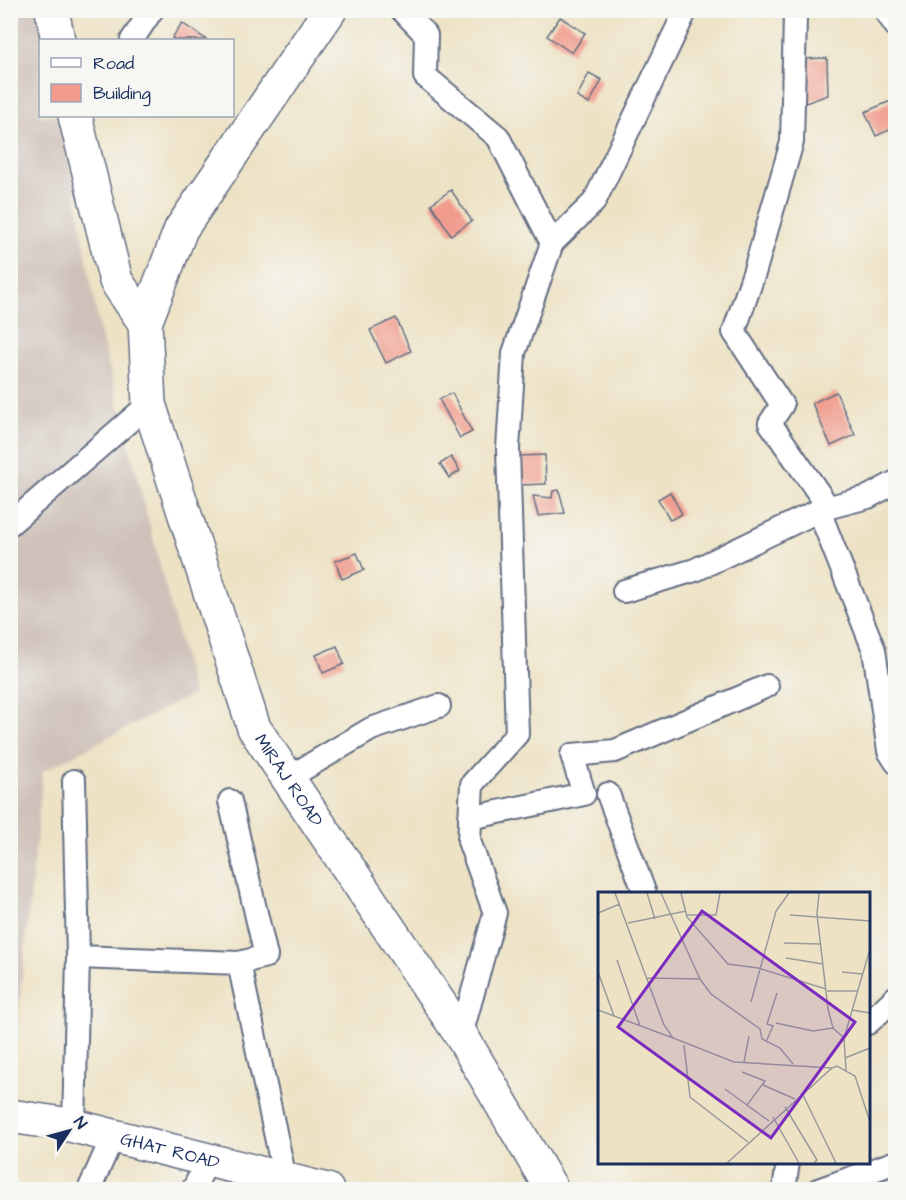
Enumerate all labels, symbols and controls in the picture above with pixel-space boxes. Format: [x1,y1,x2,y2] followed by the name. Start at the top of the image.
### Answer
[39,39,234,117] legend
[93,51,134,76] text: Road
[93,81,151,107] text: Building
[248,729,329,832] street label: MIRAJ ROAD
[598,892,870,1164] inset map
[39,1101,99,1161] north arrow
[68,1112,92,1133] text: N
[118,1126,223,1175] street label: GHAT ROAD

